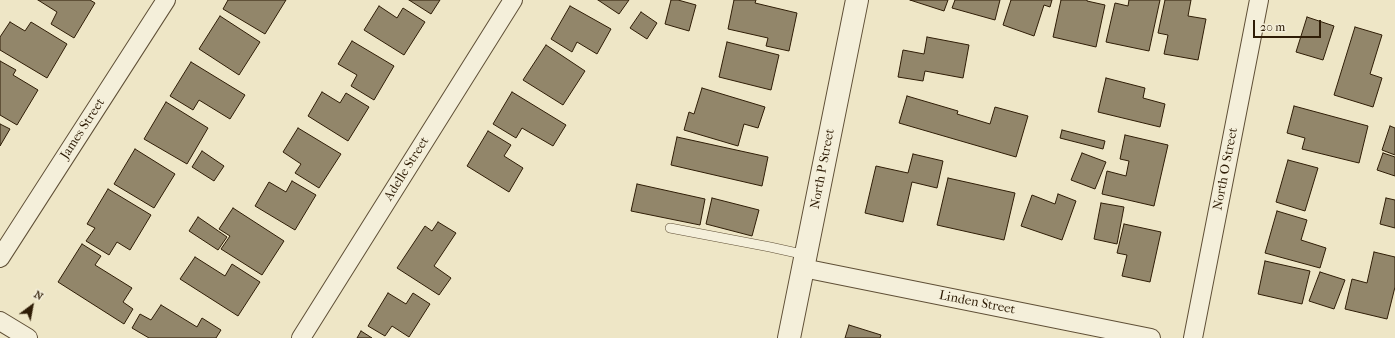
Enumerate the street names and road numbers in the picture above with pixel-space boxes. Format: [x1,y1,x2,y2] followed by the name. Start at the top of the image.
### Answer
[57,96,109,162] street label: James Street
[1210,126,1242,212] street label: North O Street
[808,128,838,210] street label: North P Street
[381,134,433,204] street label: Adelle Street
[938,288,1016,318] street label: Linden Street

